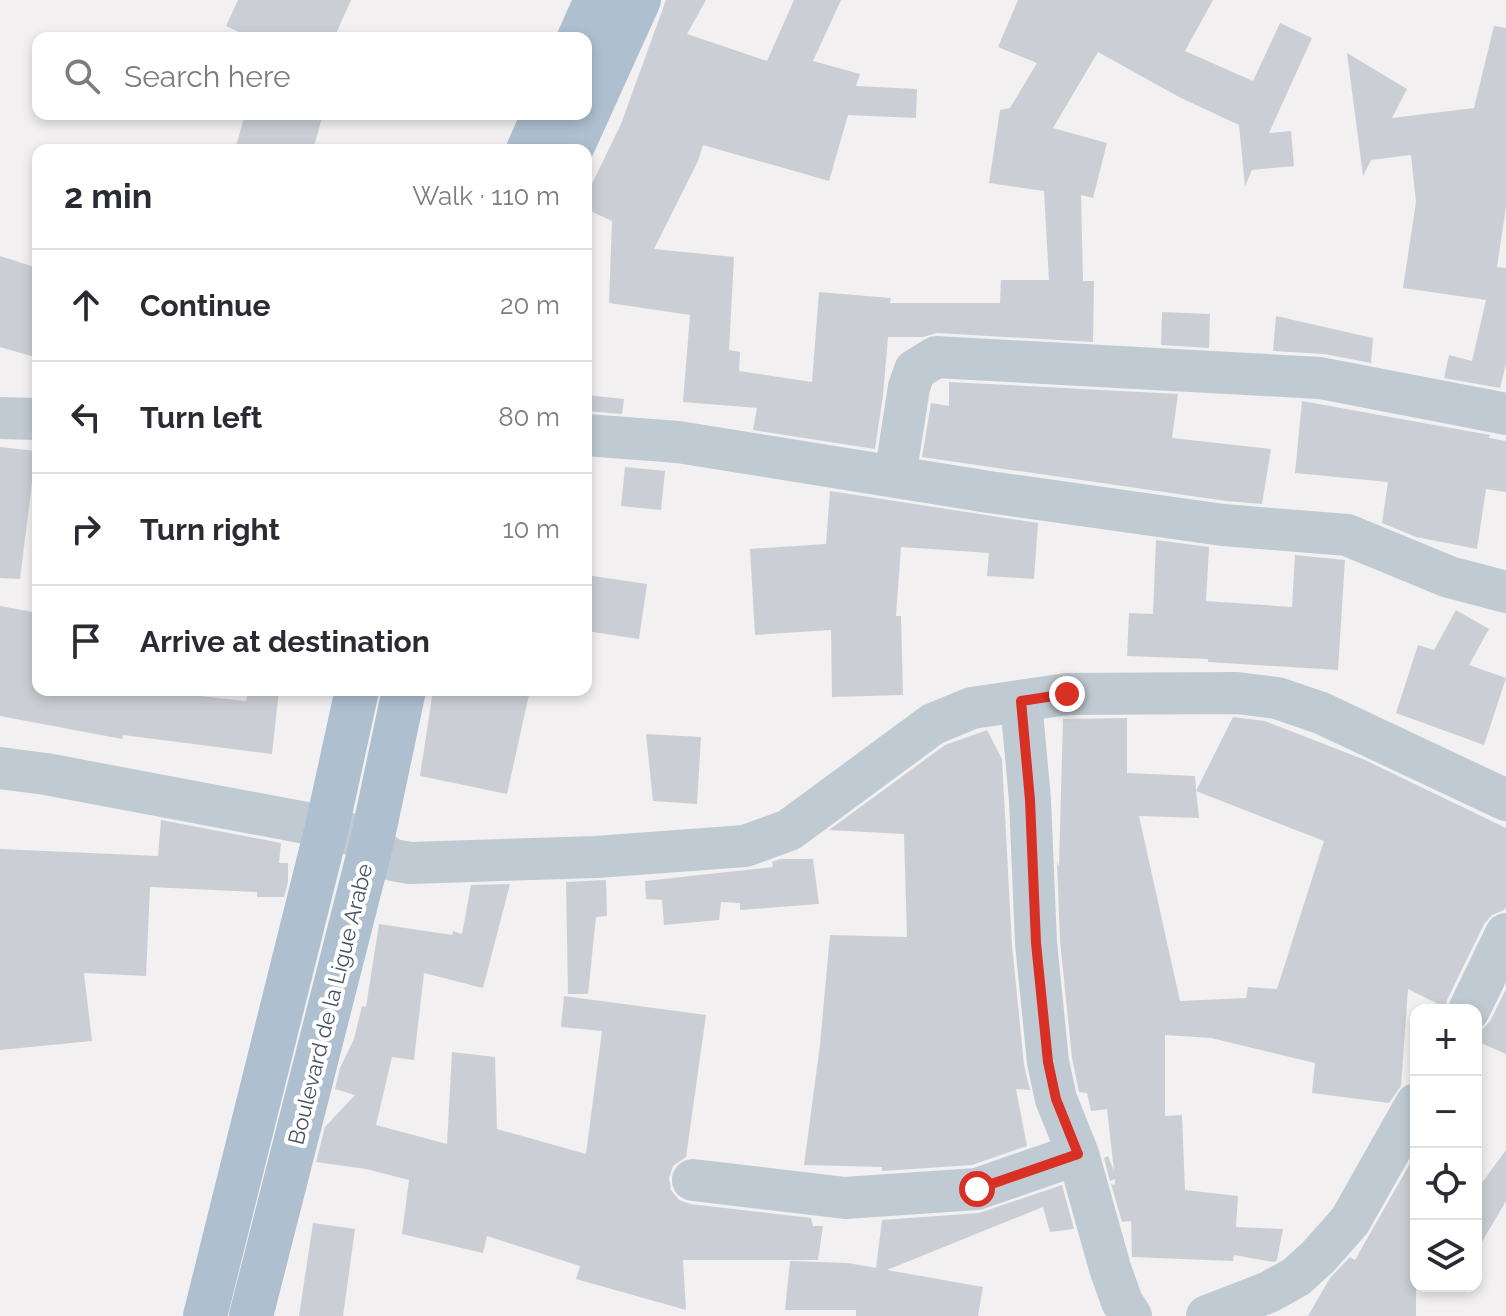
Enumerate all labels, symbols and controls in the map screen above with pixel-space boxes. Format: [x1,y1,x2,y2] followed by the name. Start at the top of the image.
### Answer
[32,32,592,120] search box
[60,54,104,98] icon: search
[124,59,291,94] text: Search here
[64,176,152,216] text: 2 min
[412,181,560,211] text: Walk · 110 m
[64,283,108,327] icon: ahead
[140,288,271,323] text: Continue
[500,290,560,320] text: 20 m
[64,395,108,439] icon: left
[140,400,262,435] text: Turn left
[498,402,560,432] text: 80 m
[64,507,108,551] icon: right
[140,512,280,547] text: Turn right
[502,514,560,544] text: 10 m
[64,619,108,663] icon: arrive
[140,624,430,659] text: Arrive at destination
[1049,676,1085,712] route end
[282,861,378,1147] street label: Boulevard de la Ligue Arabe
[1410,1004,1482,1292] map controls
[1410,1004,1482,1076] button: +
[1410,1076,1482,1148] button: −
[1410,1148,1482,1220] button: locate
[959,1171,995,1207] route start
[1410,1220,1482,1292] button: layers

